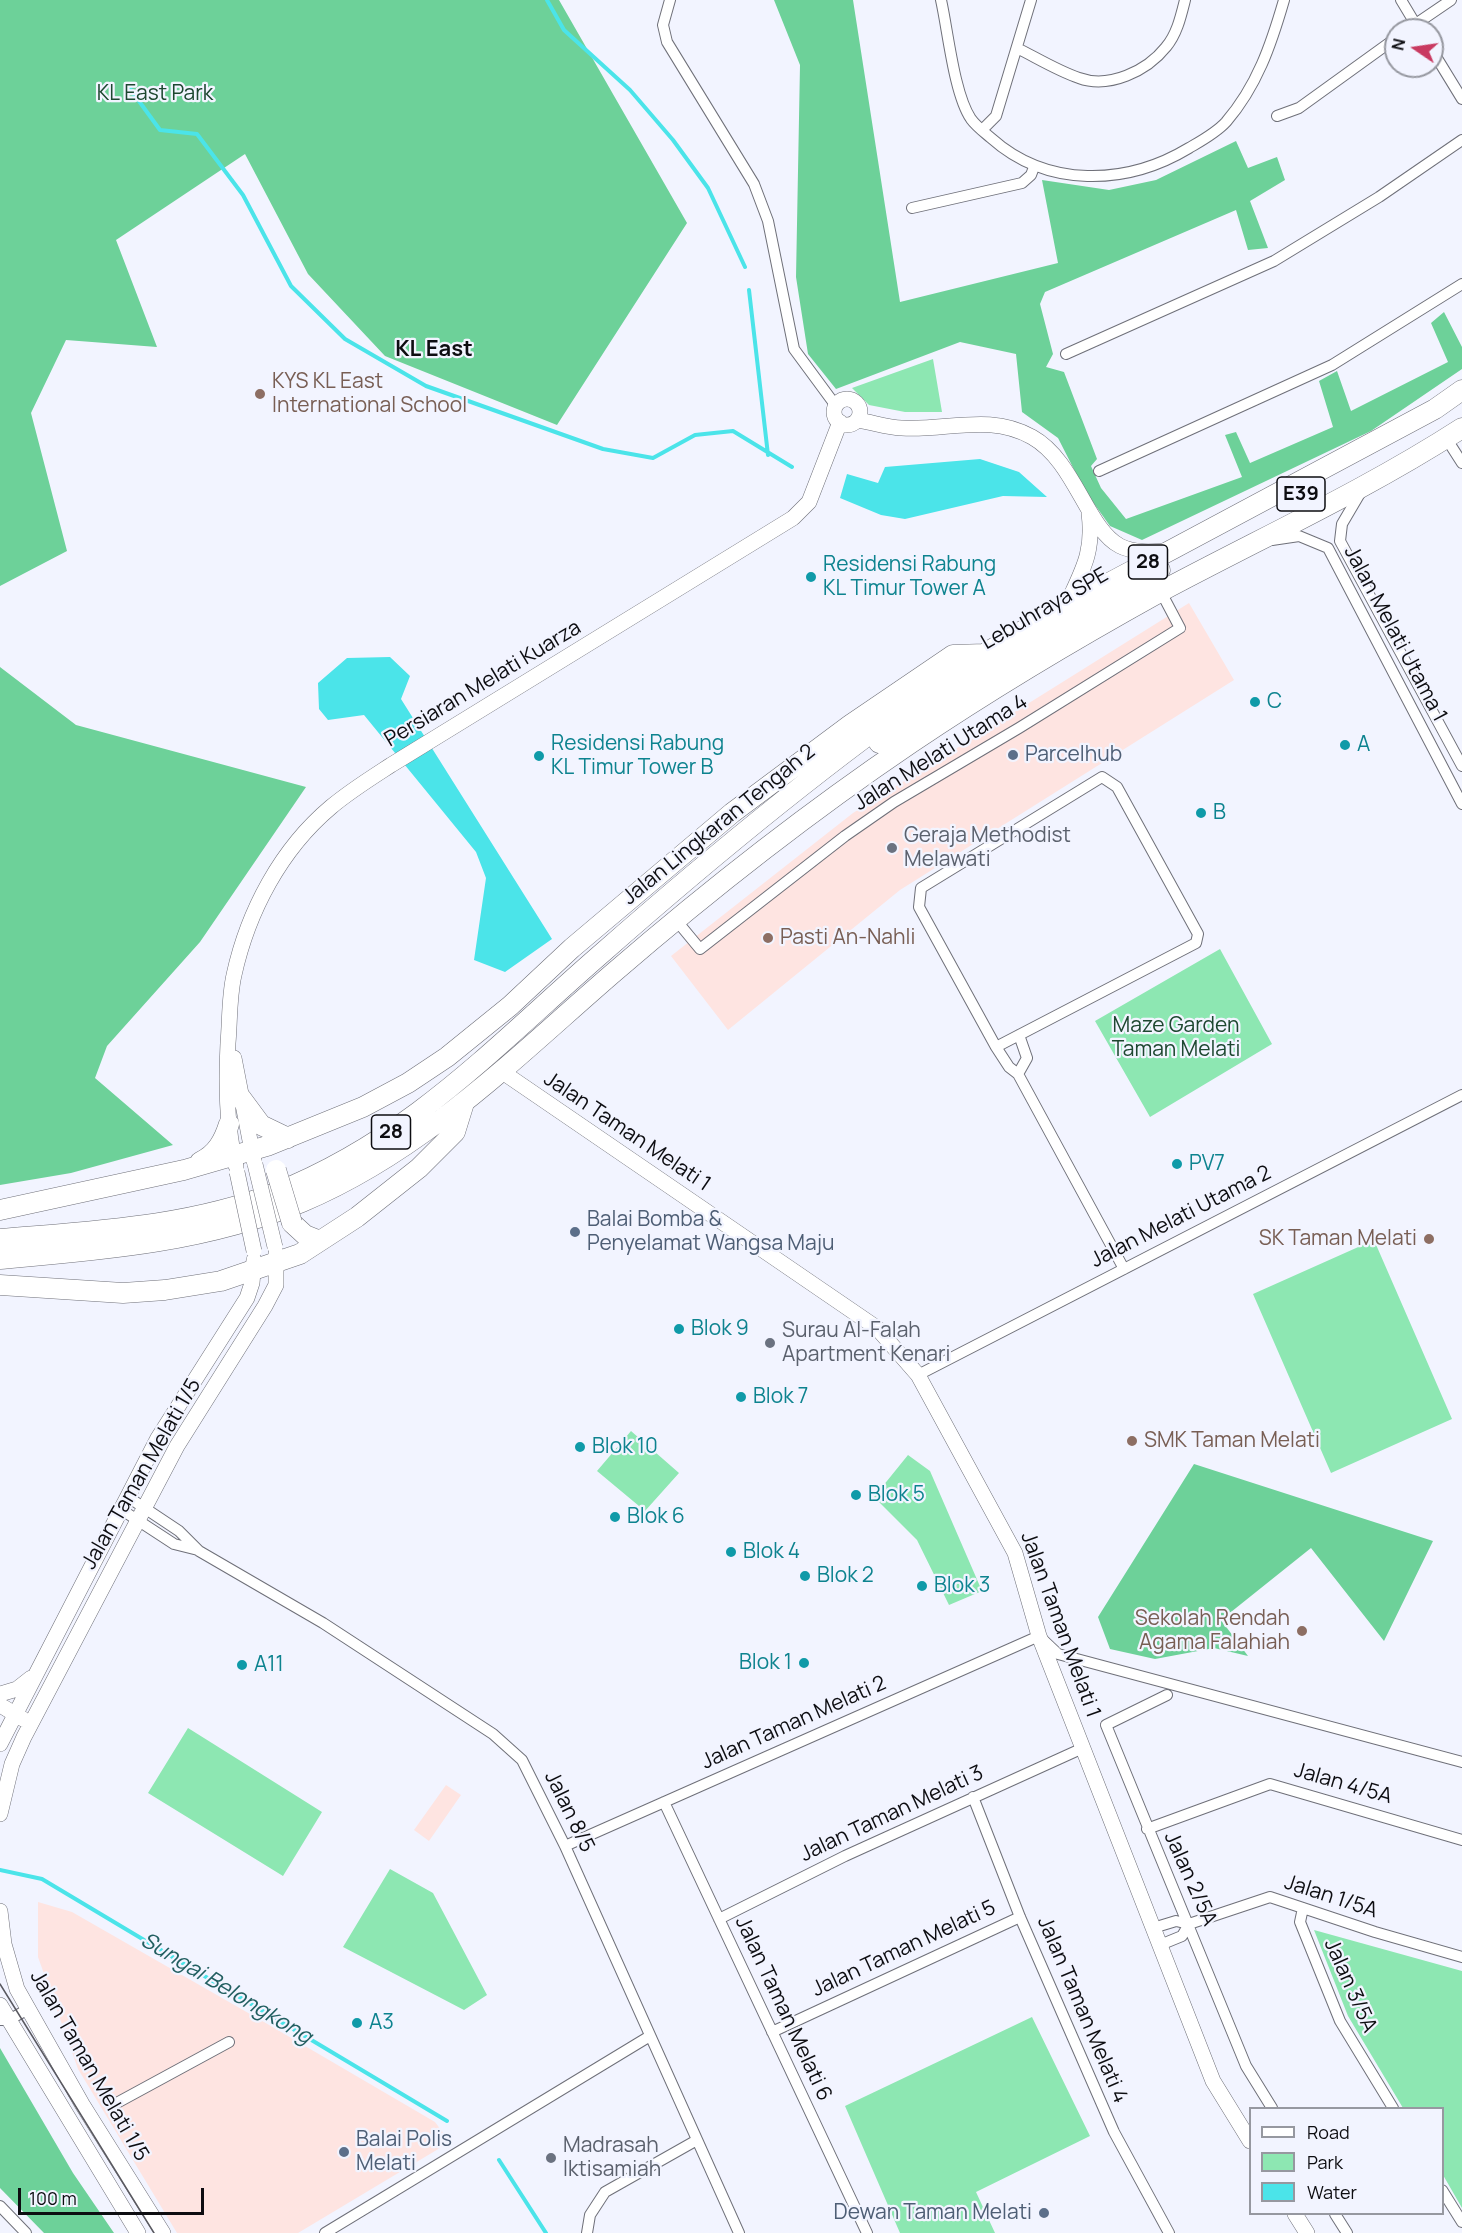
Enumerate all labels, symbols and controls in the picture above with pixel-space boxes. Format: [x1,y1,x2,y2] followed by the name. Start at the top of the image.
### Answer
[1384,18,1444,78] north arrow
[1386,36,1410,52] text: N
[97,81,213,107] park label: KL East Park
[395,337,473,363] district label: KL East
[272,369,467,419] place label: KYS KL East International School
[253,387,267,401] marker: KYS KL East International School
[1277,477,1325,511] road number: E39
[1338,542,1452,726] street label: Jalan Melati Utama 1
[1128,545,1168,579] road number: 28
[823,552,996,602] place label: Residensi Rabung KL Timur Tower A
[977,562,1113,656] street label: Lebuhraya SPE
[804,570,818,584] marker: Residensi Rabung KL Timur Tower A
[380,615,586,753] street label: Persiaran Melati Kuarza
[850,689,1032,817] street label: Jalan Melati Utama 4
[1267,689,1282,715] place label: C
[1248,695,1262,709] marker: C
[551,731,724,781] place label: Residensi Rabung KL Timur Tower B
[1357,732,1370,758] place label: A
[1338,738,1352,752] marker: A
[618,739,820,911] street label: Jalan Lingkaran Tengah 2
[1025,742,1122,768] place label: Parcelhub
[1006,748,1020,762] marker: Parcelhub
[532,749,546,763] marker: Residensi Rabung KL Timur Tower B
[1213,800,1226,826] place label: B
[1194,806,1208,820] marker: B
[904,823,1071,873] place label: Geraja Methodist Melawati
[885,841,899,855] marker: Geraja Methodist Melawati
[780,925,915,951] place label: Pasti An-Nahli
[761,931,775,945] marker: Pasti An-Nahli
[1112,1013,1240,1063] park label: Maze Garden Taman Melati
[539,1067,715,1197] street label: Jalan Taman Melati 1
[372,1115,410,1149] road number: 28
[1189,1151,1225,1177] place label: PV7
[1170,1157,1184,1171] marker: PV7
[1087,1161,1275,1273] street label: Jalan Melati Utama 2
[587,1207,834,1257] place label: Balai Bomba & Penyelamat Wangsa Maju
[568,1225,582,1239] marker: Balai Bomba & Penyelamat Wangsa Maju
[1259,1226,1417,1252] place label: SK Taman Melati
[1422,1232,1436,1246] marker: SK Taman Melati
[691,1316,749,1342] place label: Blok 9
[782,1318,950,1368] place label: Surau Al-Falah Apartment Kenari
[672,1322,686,1336] marker: Blok 9
[763,1336,777,1350] marker: Surau Al-Falah Apartment Kenari
[77,1374,207,1574] street label: Jalan Taman Melati 1/5
[753,1384,808,1410] place label: Blok 7
[734,1390,748,1404] marker: Blok 7
[1144,1428,1320,1454] place label: SMK Taman Melati
[592,1434,658,1460] place label: Blok 10
[1125,1434,1139,1448] marker: SMK Taman Melati
[573,1440,587,1454] marker: Blok 10
[868,1482,925,1508] place label: Blok 5
[849,1488,863,1502] marker: Blok 5
[627,1504,685,1530] place label: Blok 6
[608,1510,622,1524] marker: Blok 6
[1015,1529,1105,1721] street label: Jalan Taman Melati 1
[743,1539,800,1565] place label: Blok 4
[724,1545,738,1559] marker: Blok 4
[817,1563,874,1589] place label: Blok 2
[798,1569,812,1583] marker: Blok 2
[934,1573,990,1599] place label: Blok 3
[915,1579,929,1593] marker: Blok 3
[1135,1606,1290,1656] place label: Sekolah Rendah Agama Falahiah
[1295,1624,1309,1638] marker: Sekolah Rendah Agama Falahiah
[739,1650,792,1676] place label: Blok 1
[254,1652,284,1678] place label: A11
[797,1656,811,1670] marker: Blok 1
[235,1658,249,1672] marker: A11
[698,1671,890,1775] street label: Jalan Taman Melati 2
[1291,1758,1395,1810] street label: Jalan 4/5A
[796,1761,988,1867] street label: Jalan Taman Melati 3
[539,1767,599,1857] street label: Jalan 8/5
[1158,1828,1222,1930] street label: Jalan 2/5A
[1281,1870,1381,1924] street label: Jalan 1/5A
[808,1895,1000,2003] street label: Jalan Taman Melati 5
[729,1913,837,2105] street label: Jalan Taman Melati 6
[1031,1913,1133,2107] street label: Jalan Taman Melati 4
[136,1928,316,2050] water label: Sungai Belongkong
[1318,1935,1382,2037] street label: Jalan 3/5A
[24,1966,154,2166] street label: Jalan Taman Melati 1/5
[369,2010,394,2036] place label: A3
[350,2016,364,2030] marker: A3
[1249,2107,1444,2215] legend
[1307,2120,1350,2144] text: Road
[356,2127,452,2177] place label: Balai Polis Melati
[563,2133,661,2183] place label: Madrasah Iktisamiah
[337,2145,351,2159] marker: Balai Polis Melati
[1307,2150,1343,2174] text: Park
[544,2151,558,2165] marker: Madrasah Iktisamiah
[21,2176,207,2214] scale bar
[1307,2180,1357,2204] text: Water
[29,2186,77,2210] text: 100 m
[834,2200,1032,2226] place label: Dewan Taman Melati
[1037,2206,1051,2220] marker: Dewan Taman Melati

